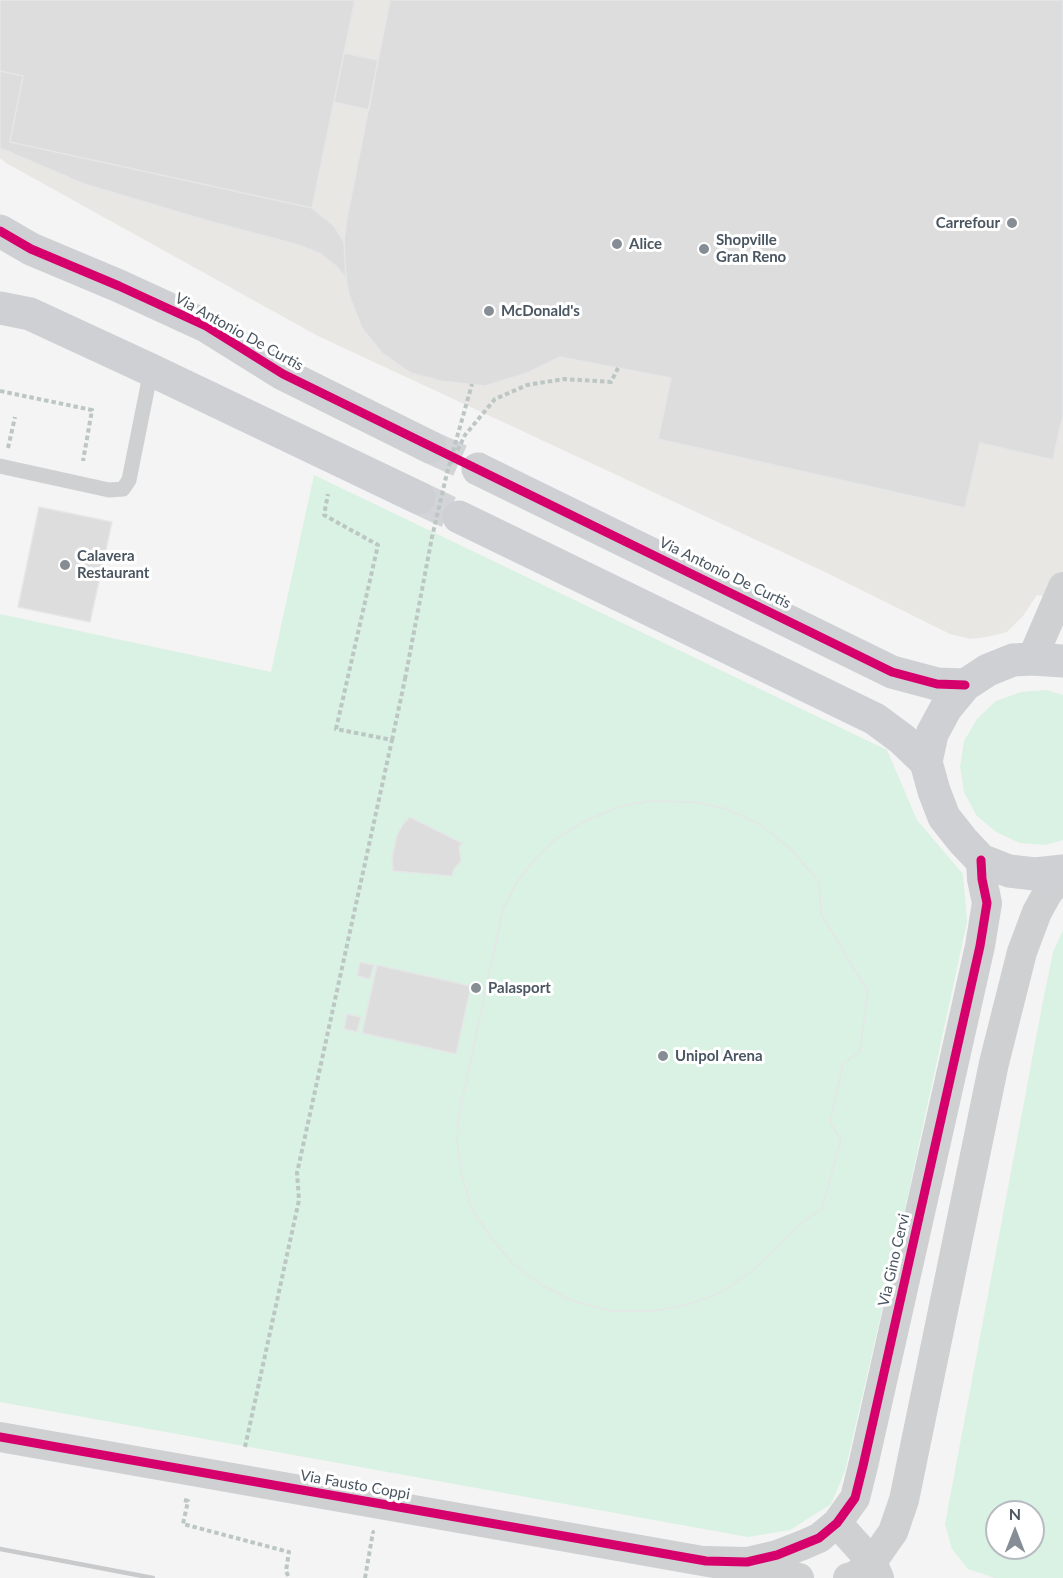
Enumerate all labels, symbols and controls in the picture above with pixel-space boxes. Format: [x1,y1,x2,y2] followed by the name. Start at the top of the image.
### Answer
[936,214,1000,232] place label: Carrefour
[1005,216,1019,230] marker: Carrefour
[716,231,786,266] place label: Shopville Gran Reno
[629,235,662,253] place label: Alice
[610,237,624,251] marker: Alice
[697,242,711,256] marker: Shopville Gran Reno
[172,289,306,375] street label: Via Antonio De Curtis
[501,302,580,320] place label: McDonald's
[482,304,496,318] marker: McDonald's
[656,533,794,613] street label: Via Antonio De Curtis
[77,547,149,582] place label: Calavera Restaurant
[58,558,72,572] marker: Calavera Restaurant
[488,979,551,997] place label: Palasport
[469,981,483,995] marker: Palasport
[675,1047,763,1065] place label: Unipol Arena
[656,1049,670,1063] marker: Unipol Arena
[875,1212,913,1308] street label: Via Gino Cervi
[299,1466,411,1504] street label: Via Fausto Coppi
[985,1500,1045,1560] north arrow
[1009,1504,1021,1523] text: N

